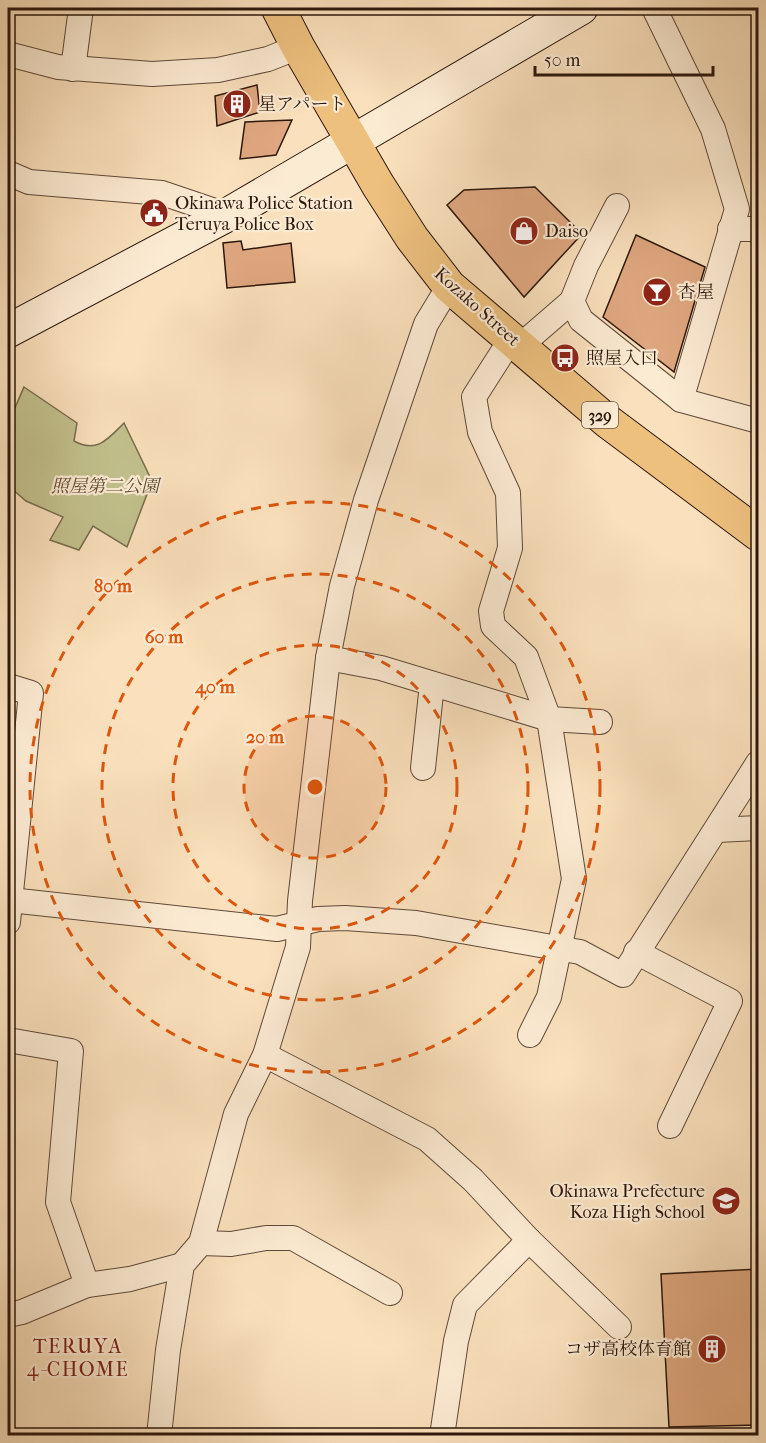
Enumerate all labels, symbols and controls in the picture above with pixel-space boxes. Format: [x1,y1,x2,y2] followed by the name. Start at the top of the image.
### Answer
[535,39,714,77] scale bar
[544,50,581,71] text: 50 m
[221,88,253,120] building icon: 星アパート
[258,94,347,115] place label: 星アパート
[175,193,354,235] place label: Okinawa Police Station Teruya Police Box
[138,197,170,229] public building icon: Okinawa Police Station Teruya Police Box
[508,215,540,247] shop icon: Daiso
[545,221,588,242] place label: Daiso
[430,263,524,351] street label: Kozako Street
[641,276,673,308] bar icon: 杏屋
[678,282,714,303] place label: 杏屋
[549,342,581,374] bus stop icon: 照屋入口
[586,348,658,369] place label: 照屋入口
[582,402,618,428] road number: 329
[51,476,162,497] park label: 照屋第二公園
[94,576,133,597] text: 80 m
[145,627,184,648] text: 60 m
[194,677,236,698] text: 40 m
[246,727,285,748] text: 20 m
[305,777,325,797] centre of rings
[550,1181,705,1223] place label: Okinawa Prefecture Koza High School
[710,1185,742,1217] school or university icon: Okinawa Prefecture Koza High School
[696,1333,728,1365] building icon: コザ高校体育館
[27,1335,129,1381] district label: TERUYA 4-CHOME
[565,1339,691,1360] place label: コザ高校体育館

